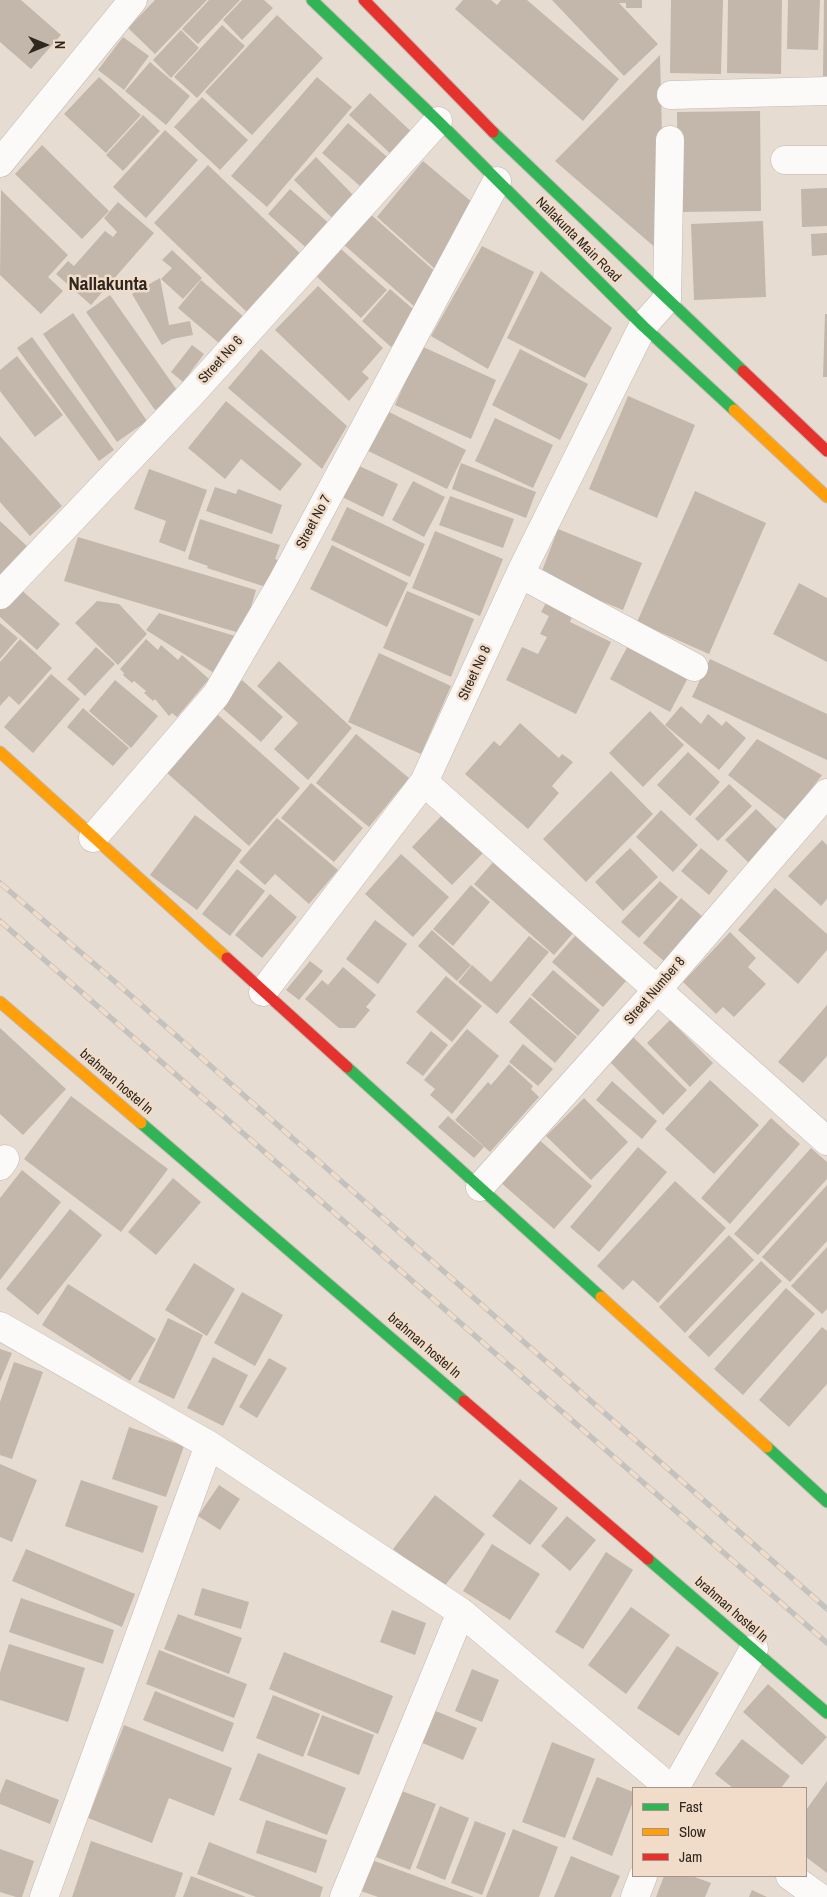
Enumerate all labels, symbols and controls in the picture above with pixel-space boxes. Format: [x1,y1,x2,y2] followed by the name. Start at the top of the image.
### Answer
[20,20,70,70] north arrow
[51,41,69,49] text: N
[532,194,624,286] street label: Nallakunta Main Road
[69,274,147,296] district label: Nallakunta
[195,333,247,387] street label: Street No 6
[293,492,335,552] street label: Street No 7
[455,643,495,703] street label: Street No 8
[621,954,689,1028] street label: Street Number 8
[76,1046,156,1118] street label: brahman hostel ln
[384,1310,464,1382] street label: brahman hostel ln
[691,1574,771,1646] street label: brahman hostel ln
[632,1787,807,1877] legend
[679,1796,702,1817] text: Fast
[679,1821,706,1842] text: Slow
[679,1846,702,1867] text: Jam

